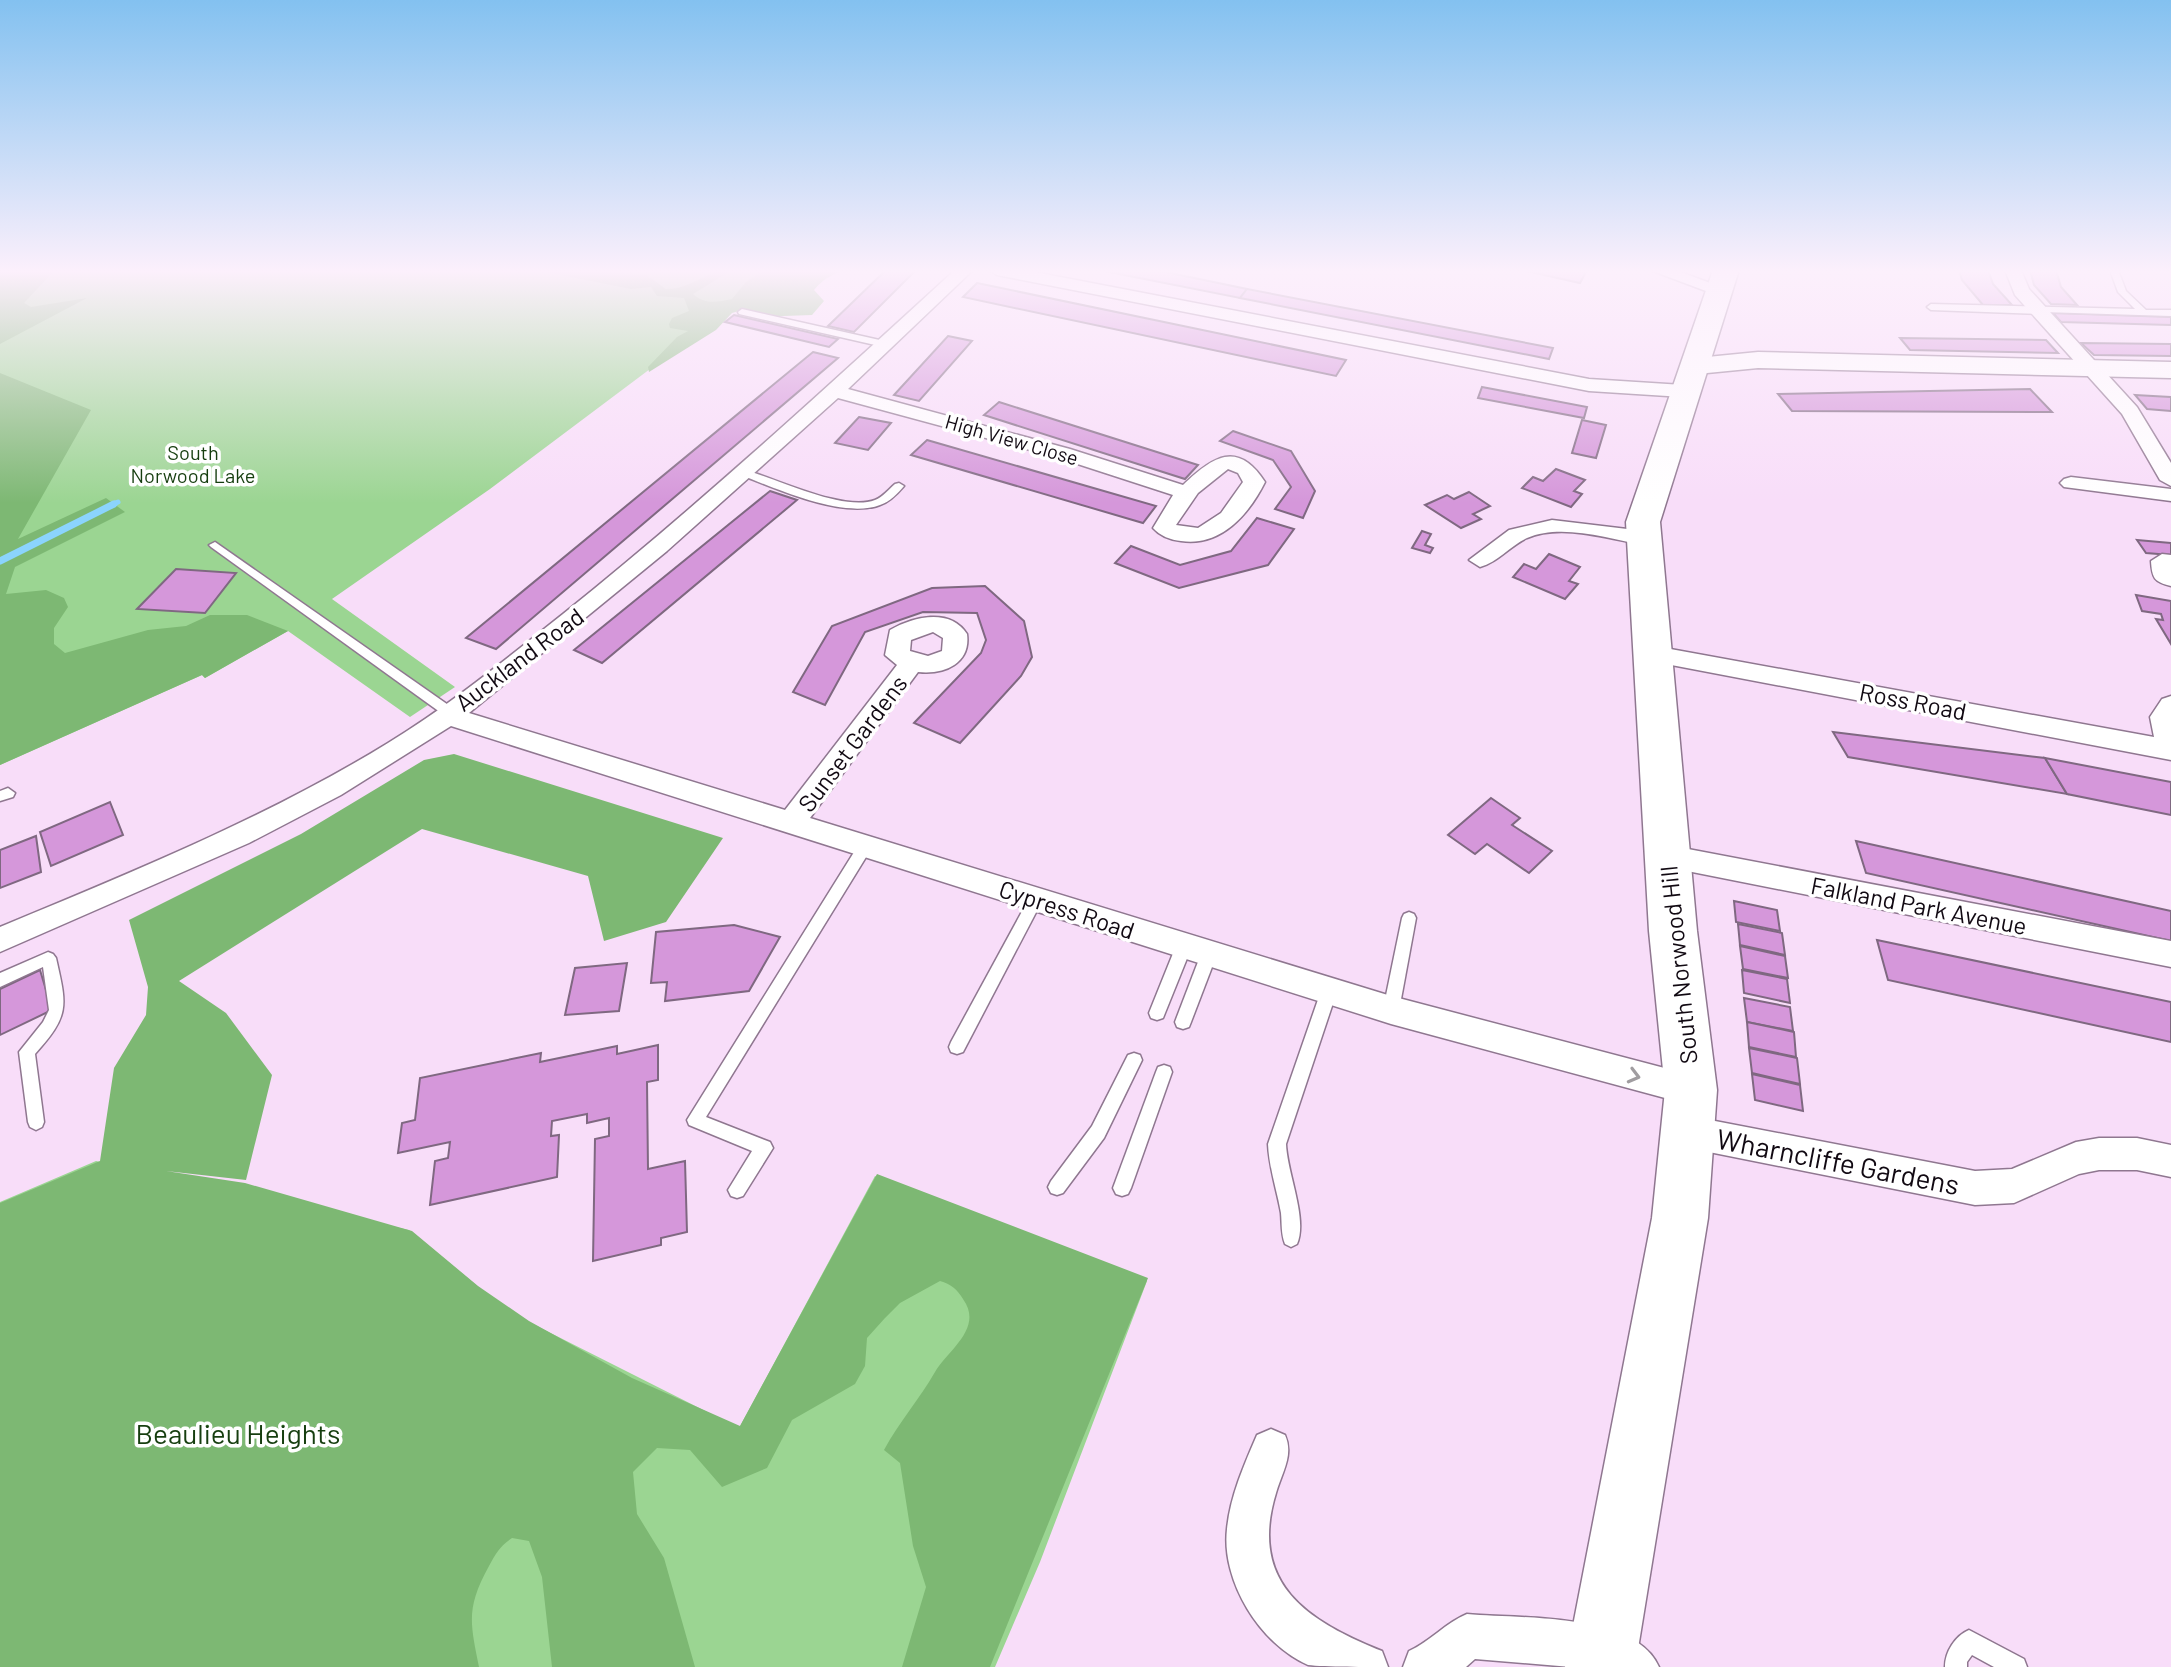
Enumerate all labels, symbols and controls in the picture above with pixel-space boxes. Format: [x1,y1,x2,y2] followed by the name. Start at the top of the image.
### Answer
[943,409,1081,469] street label: High View Close
[131,440,255,487] park label: South Norwood Lake
[449,601,589,717] street label: Auckland Road
[791,669,913,817] street label: Sunset Gardens
[1857,676,1969,726] street label: Ross Road
[1653,865,1703,1065] street label: South Norwood Hill
[1809,870,2029,940] street label: Falkland Park Avenue
[996,873,1138,945] street label: Cypress Road
[1627,1066,1641,1083] one-way arrow
[1714,1121,1962,1201] street label: Wharncliffe Gardens
[136,1416,340,1450] park label: Beaulieu Heights

